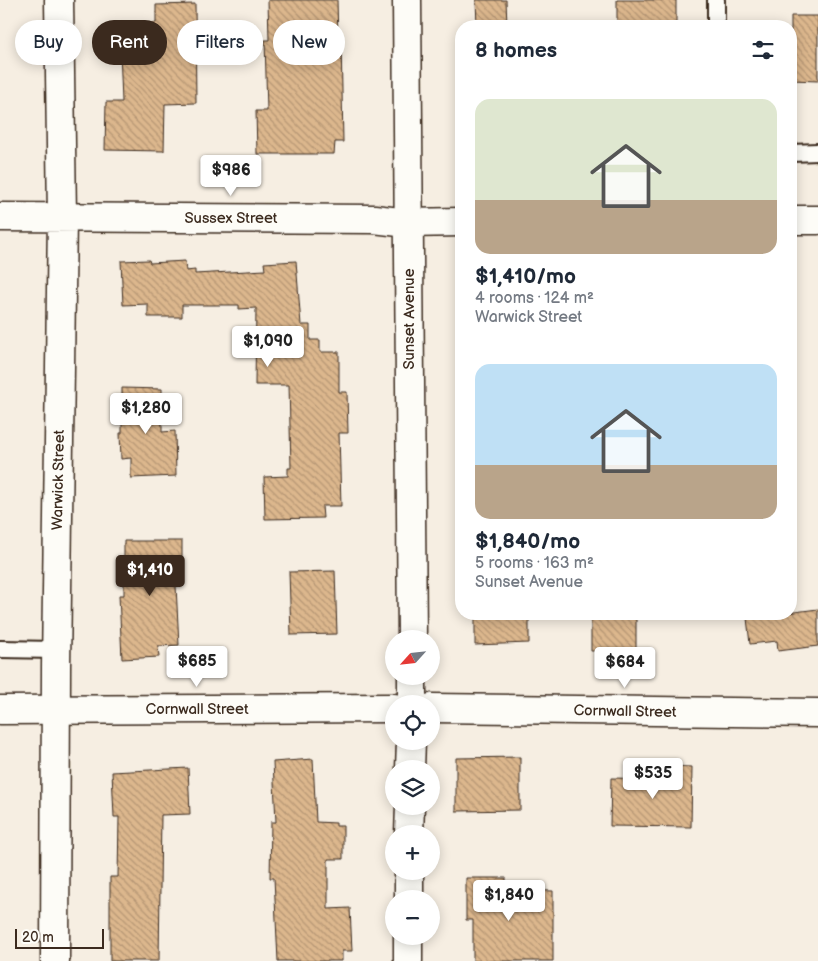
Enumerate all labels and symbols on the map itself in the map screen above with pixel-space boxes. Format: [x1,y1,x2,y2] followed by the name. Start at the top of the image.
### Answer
[201,154,261,197] pin: $986
[185,209,278,228] street label: Sussex Street
[400,268,419,370] street label: Sunset Avenue
[227,326,309,368] pin: $1,090
[105,392,187,435] pin: $1,280
[48,429,69,530] street label: Warwick Street
[109,554,191,597] pin: $1,410
[385,630,440,685] north arrow
[167,646,227,688] pin: $685
[595,646,655,689] pin: $684
[145,700,249,719] street label: Cornwall Street
[573,701,677,722] street label: Cornwall Street
[623,758,683,800] pin: $535
[468,880,550,922] pin: $1,840
[15,926,104,949] scale bar

